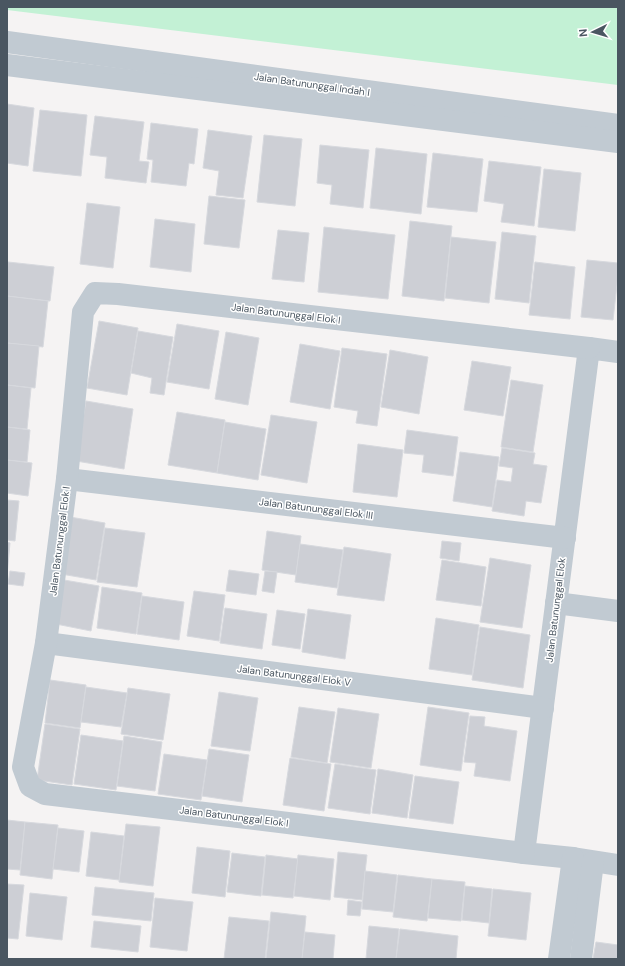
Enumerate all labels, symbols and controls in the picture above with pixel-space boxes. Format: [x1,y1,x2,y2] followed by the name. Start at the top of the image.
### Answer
[573,12,613,52] north arrow
[576,28,590,37] text: N
[253,70,371,99] street label: Jalan Batununggal Indah I
[231,300,341,327] street label: Jalan Batununggal Elok I
[46,486,73,596] street label: Jalan Batununggal Elok I
[258,495,374,522] street label: Jalan Batununggal Elok III
[543,557,568,663] street label: Jalan Batununggal Elok
[236,662,352,689] street label: Jalan Batununggal Elok V
[179,803,289,830] street label: Jalan Batununggal Elok I

